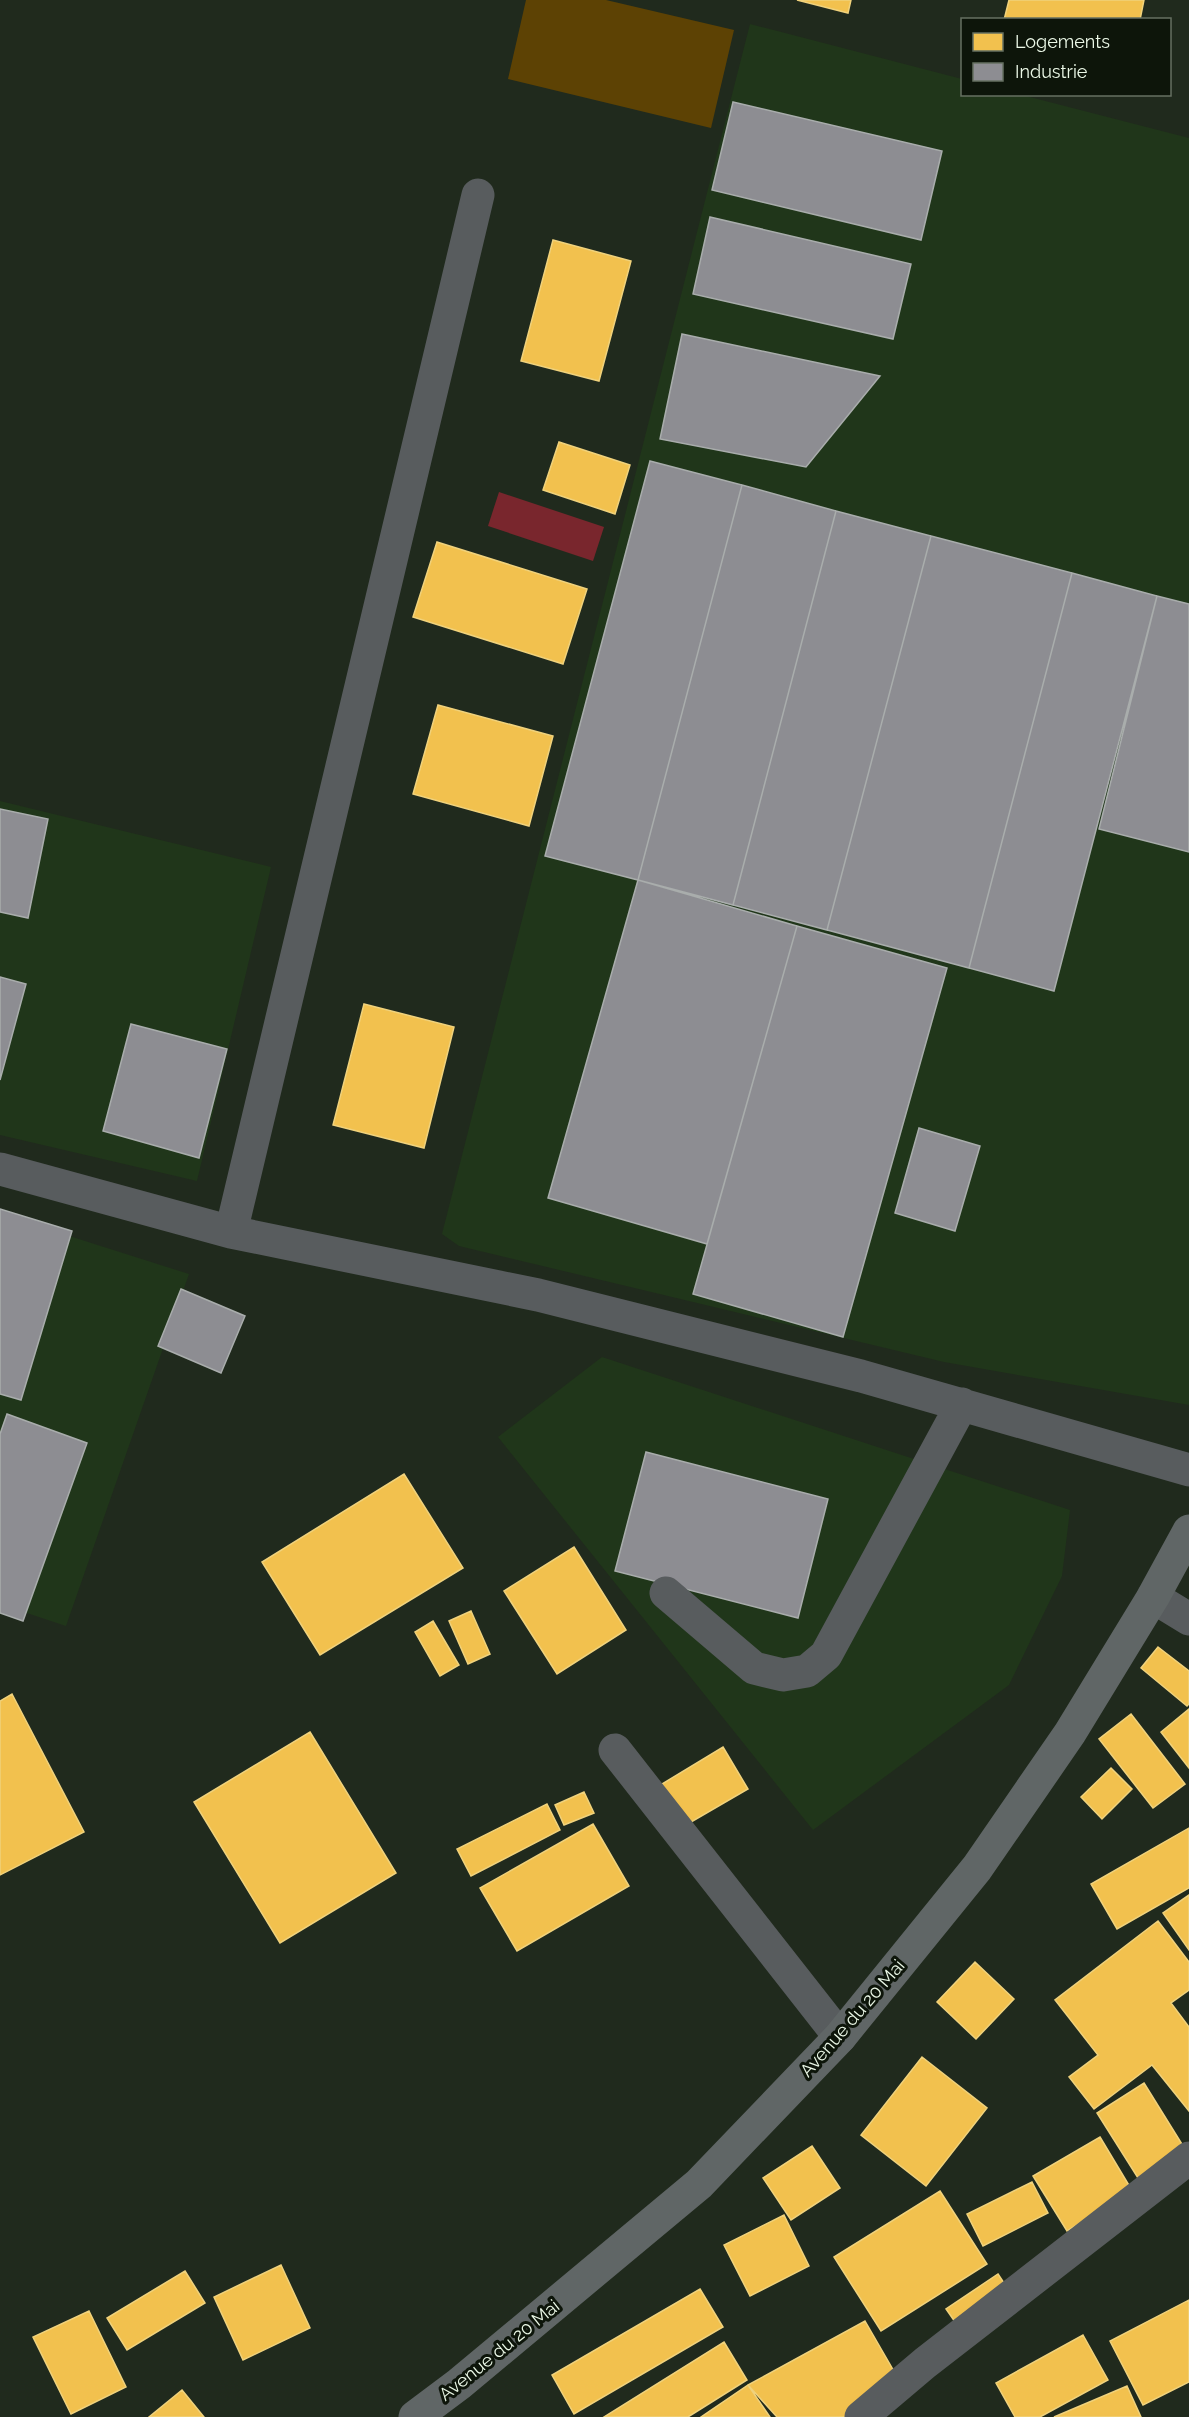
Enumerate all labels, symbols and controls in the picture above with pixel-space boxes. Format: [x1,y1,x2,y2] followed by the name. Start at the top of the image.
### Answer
[961,18,1171,96] legend
[1015,31,1110,52] text: Logements
[1015,61,1088,82] text: Industrie
[795,1955,909,2081] street label: Avenue du 20 Mai
[435,2295,563,2405] street label: Avenue du 20 Mai

